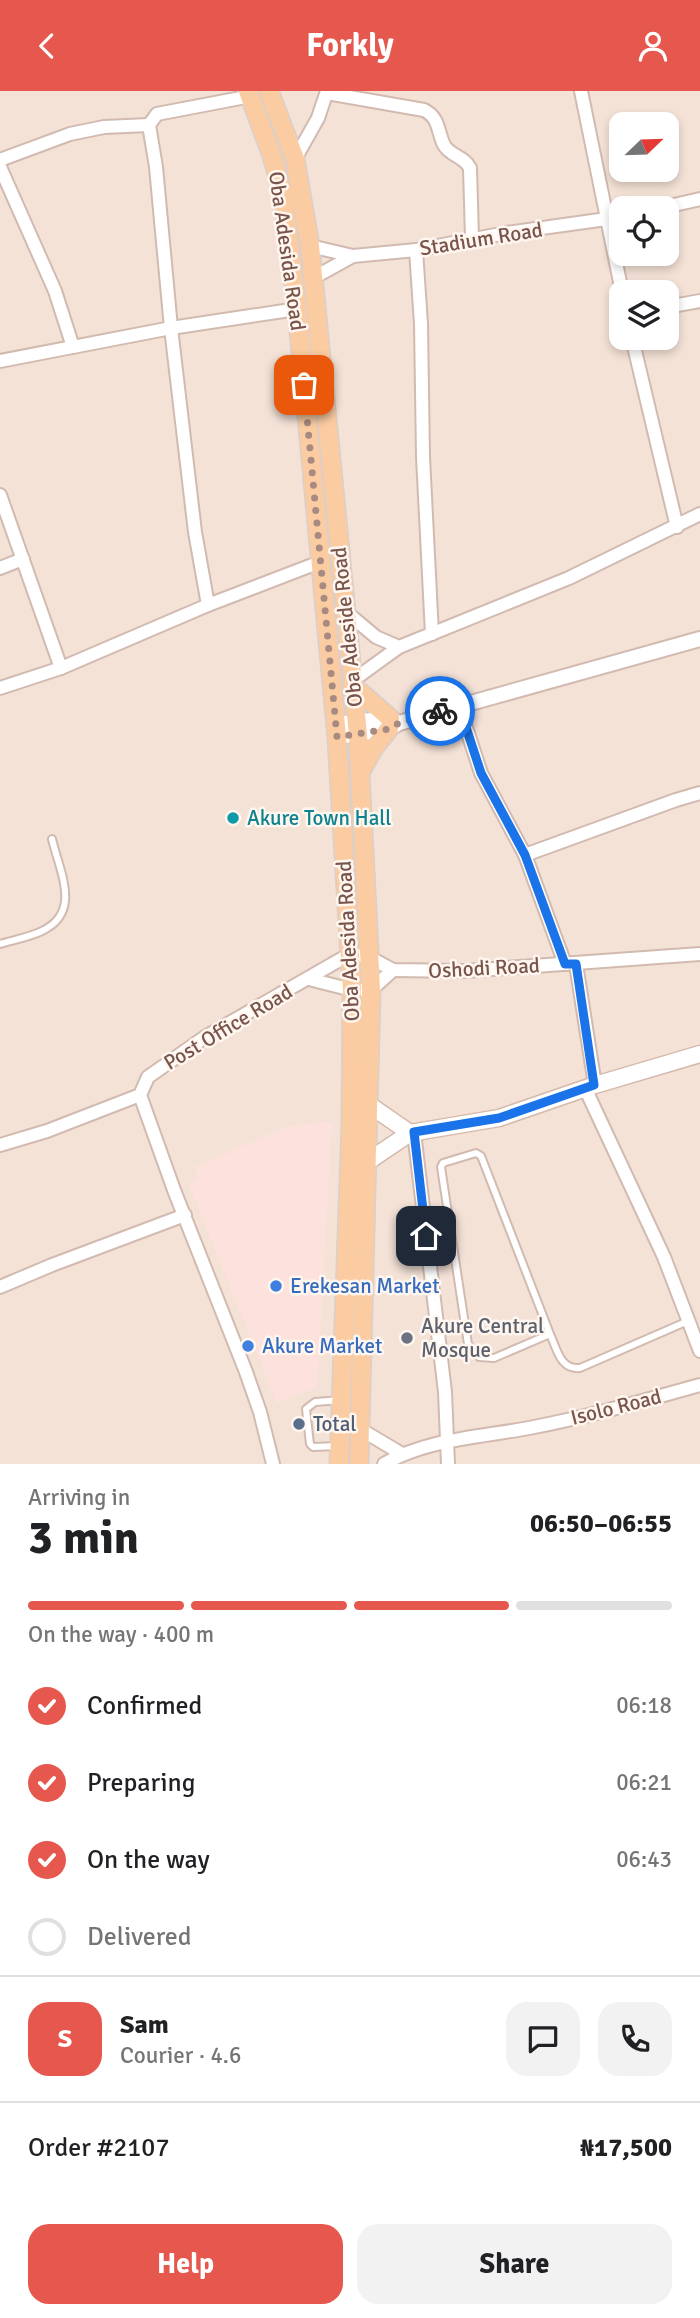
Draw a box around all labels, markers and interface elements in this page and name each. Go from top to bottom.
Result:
text: Forkly [306,26,394,65]
icon: back [28,27,66,65]
icon: person [634,27,672,65]
north arrow [609,112,679,182]
map controls [609,112,679,350]
street label: Oba Adesida Road [263,170,311,332]
button: locate [609,196,679,266]
street label: Stadium Road [418,216,544,262]
button: layers [609,280,679,350]
pin [274,355,334,415]
icon: bag [285,366,323,404]
street label: Oba Adeside Road [326,546,368,708]
courier [405,676,475,746]
icon: bike [421,692,459,730]
place label: Akure Town Hall [247,805,391,831]
marker: Akure Town Hall [225,810,241,826]
street label: Oba Adesida Road [331,860,365,1022]
street label: Oshodi Road [428,952,540,984]
street label: Post Office Road [159,978,297,1076]
pin [396,1206,456,1266]
icon: home [407,1217,445,1255]
place label: Erekesan Market [290,1273,440,1299]
marker: Erekesan Market [268,1278,284,1294]
place label: Akure Central Mosque [421,1313,544,1363]
marker: Akure Central Mosque [399,1330,415,1346]
place label: Akure Market [262,1333,382,1359]
marker: Akure Market [240,1338,256,1354]
street label: Isolo Road [568,1383,664,1431]
place label: Total [313,1411,356,1437]
marker: Total [291,1416,307,1432]
text: Arriving in [28,1483,130,1512]
text: 06:50–06:55 [530,1508,672,1540]
text: 3 min [28,1510,139,1566]
text: On the way · 400 m [28,1620,214,1649]
icon: check [28,1687,66,1725]
text: Confirmed [87,1690,202,1722]
text: 06:18 [616,1691,672,1720]
icon: check [28,1764,66,1802]
text: Preparing [87,1767,195,1799]
text: 06:21 [616,1768,672,1797]
icon: check [28,1841,66,1879]
text: On the way [87,1844,210,1876]
text: 06:43 [616,1845,672,1874]
text: Delivered [87,1921,192,1953]
button: chat [506,2002,580,2076]
button: phone [598,2002,672,2076]
text: Sam [120,2009,169,2041]
text: S [58,2023,72,2055]
text: Courier · 4.6 [120,2041,241,2070]
text: Order #2107 [28,2132,169,2164]
text: ₦17,500 [580,2132,672,2164]
button: Help [28,2224,343,2304]
button: Share [357,2224,672,2304]

